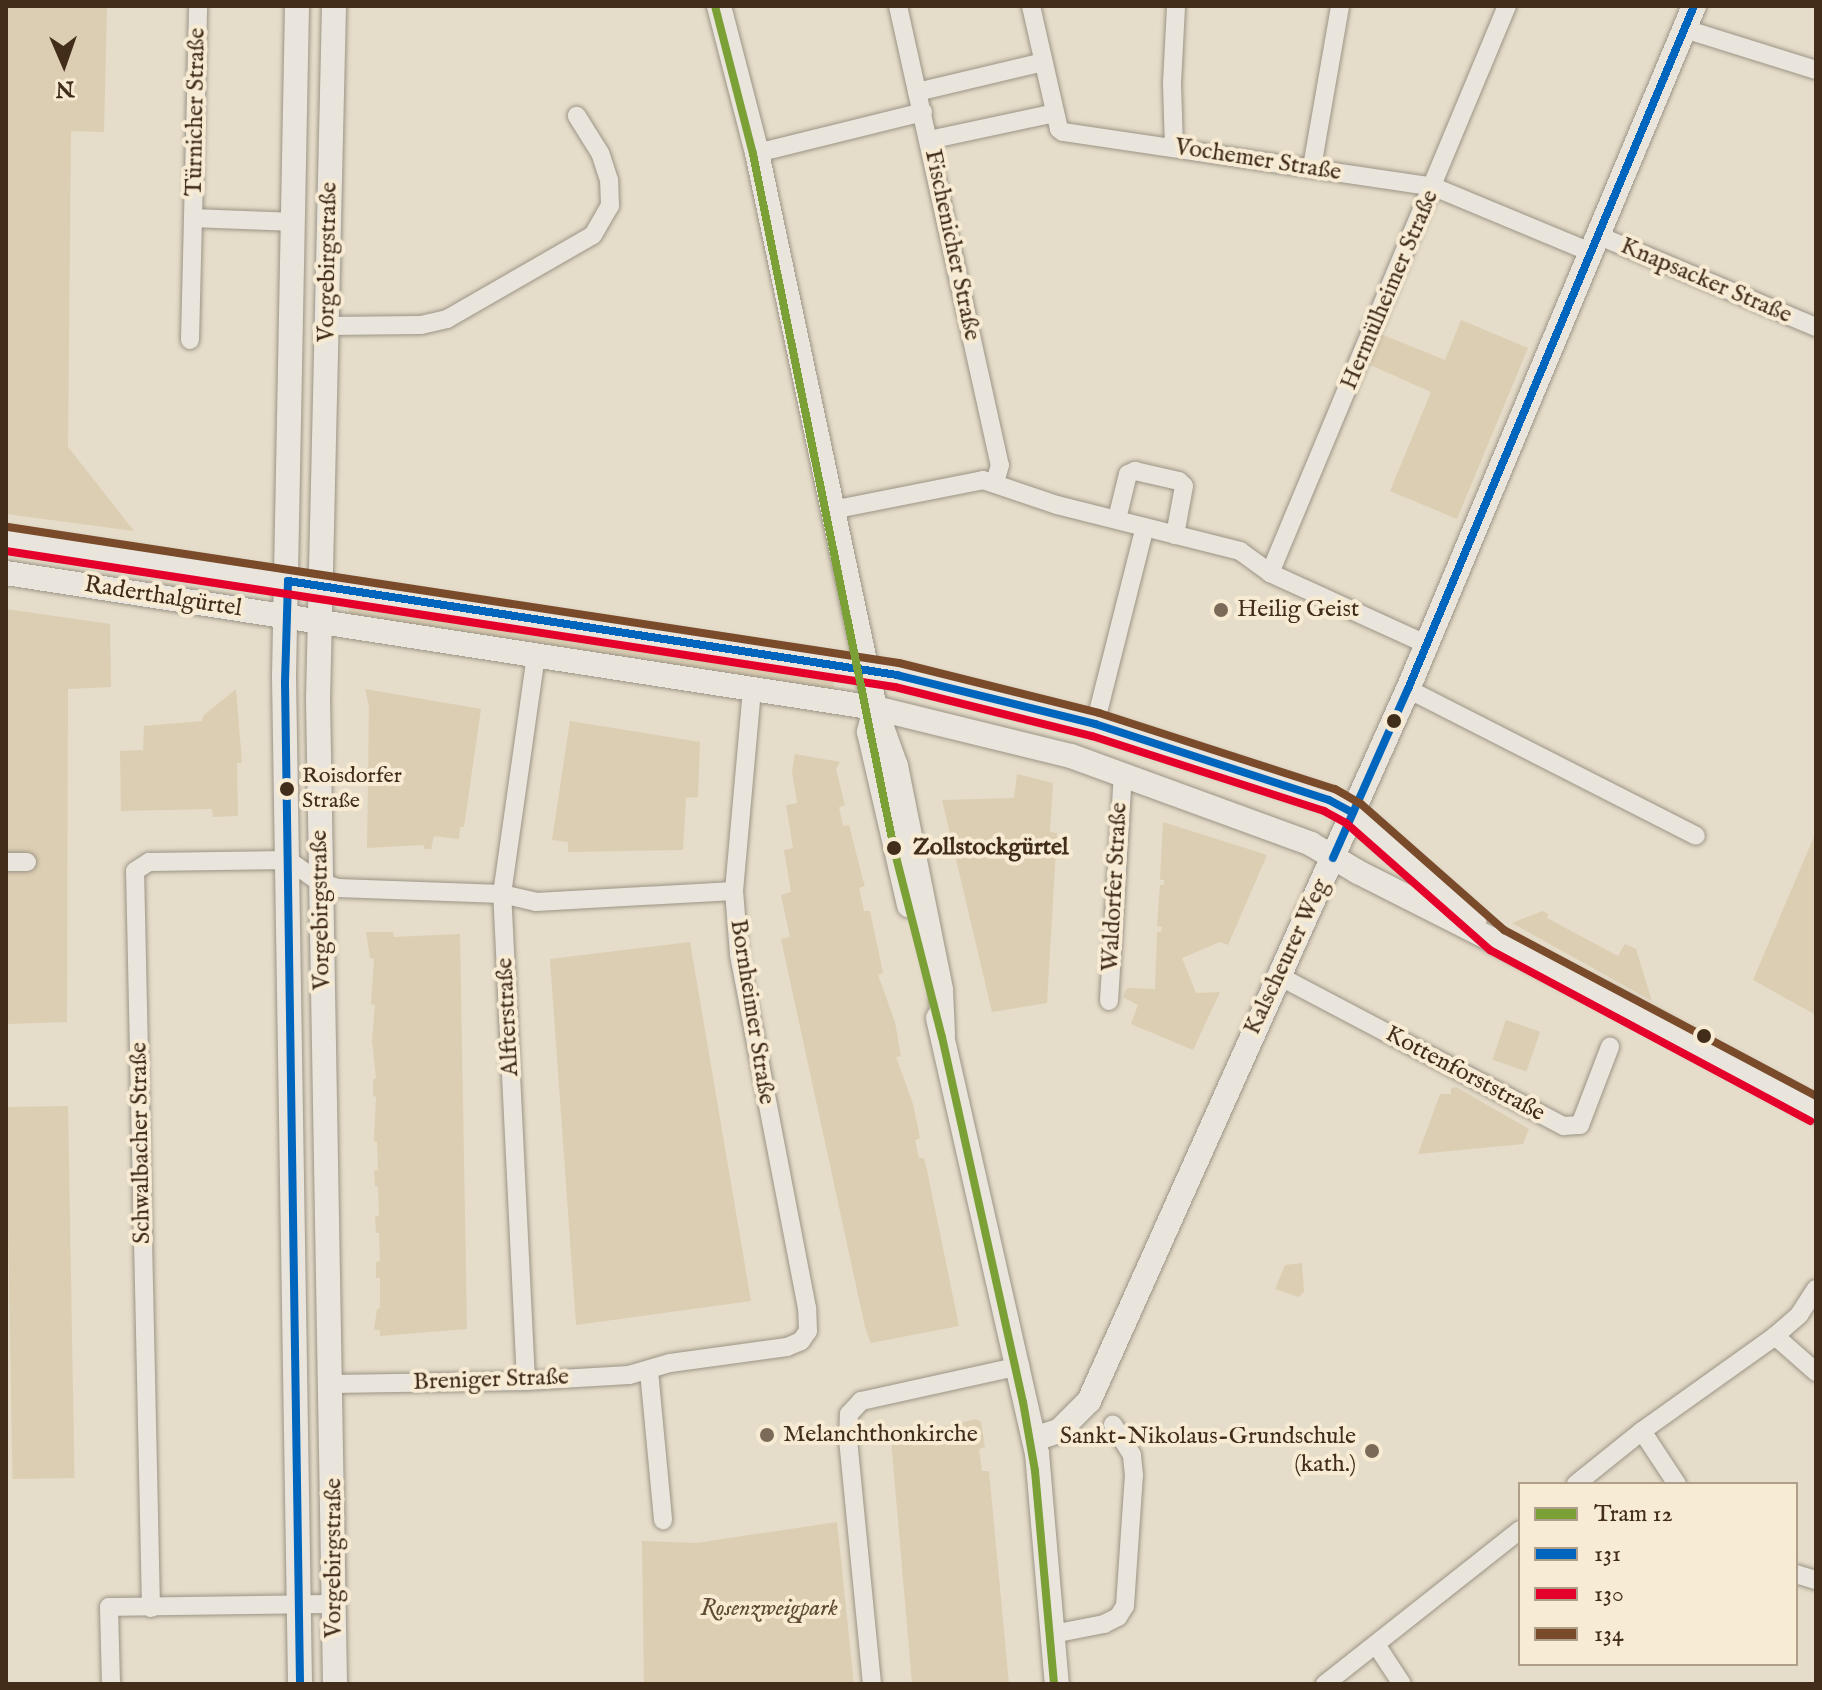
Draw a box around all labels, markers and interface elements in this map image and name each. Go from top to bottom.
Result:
north arrow [24,24,104,104]
street label: Türnicher Straße [180,28,212,196]
text: N [55,74,75,102]
street label: Vochemer Straße [1173,133,1343,187]
street label: Fischenicher Straße [918,147,986,343]
street label: Vorgebirgstraße [312,182,344,342]
street label: Hermülheimer Straße [1335,186,1445,394]
street label: Knapsacker Straße [1616,232,1796,330]
street label: Raderthalgürtel [82,570,244,624]
place label: Heilig Geist [1237,596,1359,624]
marker: Heilig Geist [1212,601,1230,619]
unlabelled marker [1386,713,1402,729]
place label: Roisdorfer Straße [302,763,402,814]
marker: Roisdorfer Straße [279,781,295,797]
street label: Waldorfer Straße [1096,802,1134,972]
street label: Vorgebirgstraße [305,830,337,990]
place label: Zollstockgürtel [913,834,1069,862]
marker: Zollstockgürtel [882,836,906,860]
street label: Kalscheurer Weg [1238,874,1336,1040]
street label: Bornheimer Straße [723,917,781,1107]
street label: Alfterstraße [491,957,525,1077]
street label: Kottenforststraße [1380,1020,1550,1128]
unlabelled marker [1696,1028,1712,1044]
street label: Schwalbacher Straße [125,1042,157,1244]
street label: Breniger Straße [412,1363,570,1397]
place label: Melanchthonkirche [783,1421,978,1449]
place label: Sankt-Nikolaus-Grundschule (kath.) [1060,1423,1356,1479]
marker: Melanchthonkirche [758,1426,776,1444]
marker: Sankt-Nikolaus-Grundschule (kath.) [1363,1442,1381,1460]
street label: Vorgebirgstraße [320,1478,348,1638]
legend [1518,1482,1798,1666]
text: Tram 12 [1594,1499,1673,1530]
text: 131 [1594,1539,1621,1570]
text: 130 [1594,1579,1624,1610]
park label: Rosenzweigpark [700,1595,838,1623]
text: 134 [1594,1619,1624,1650]

